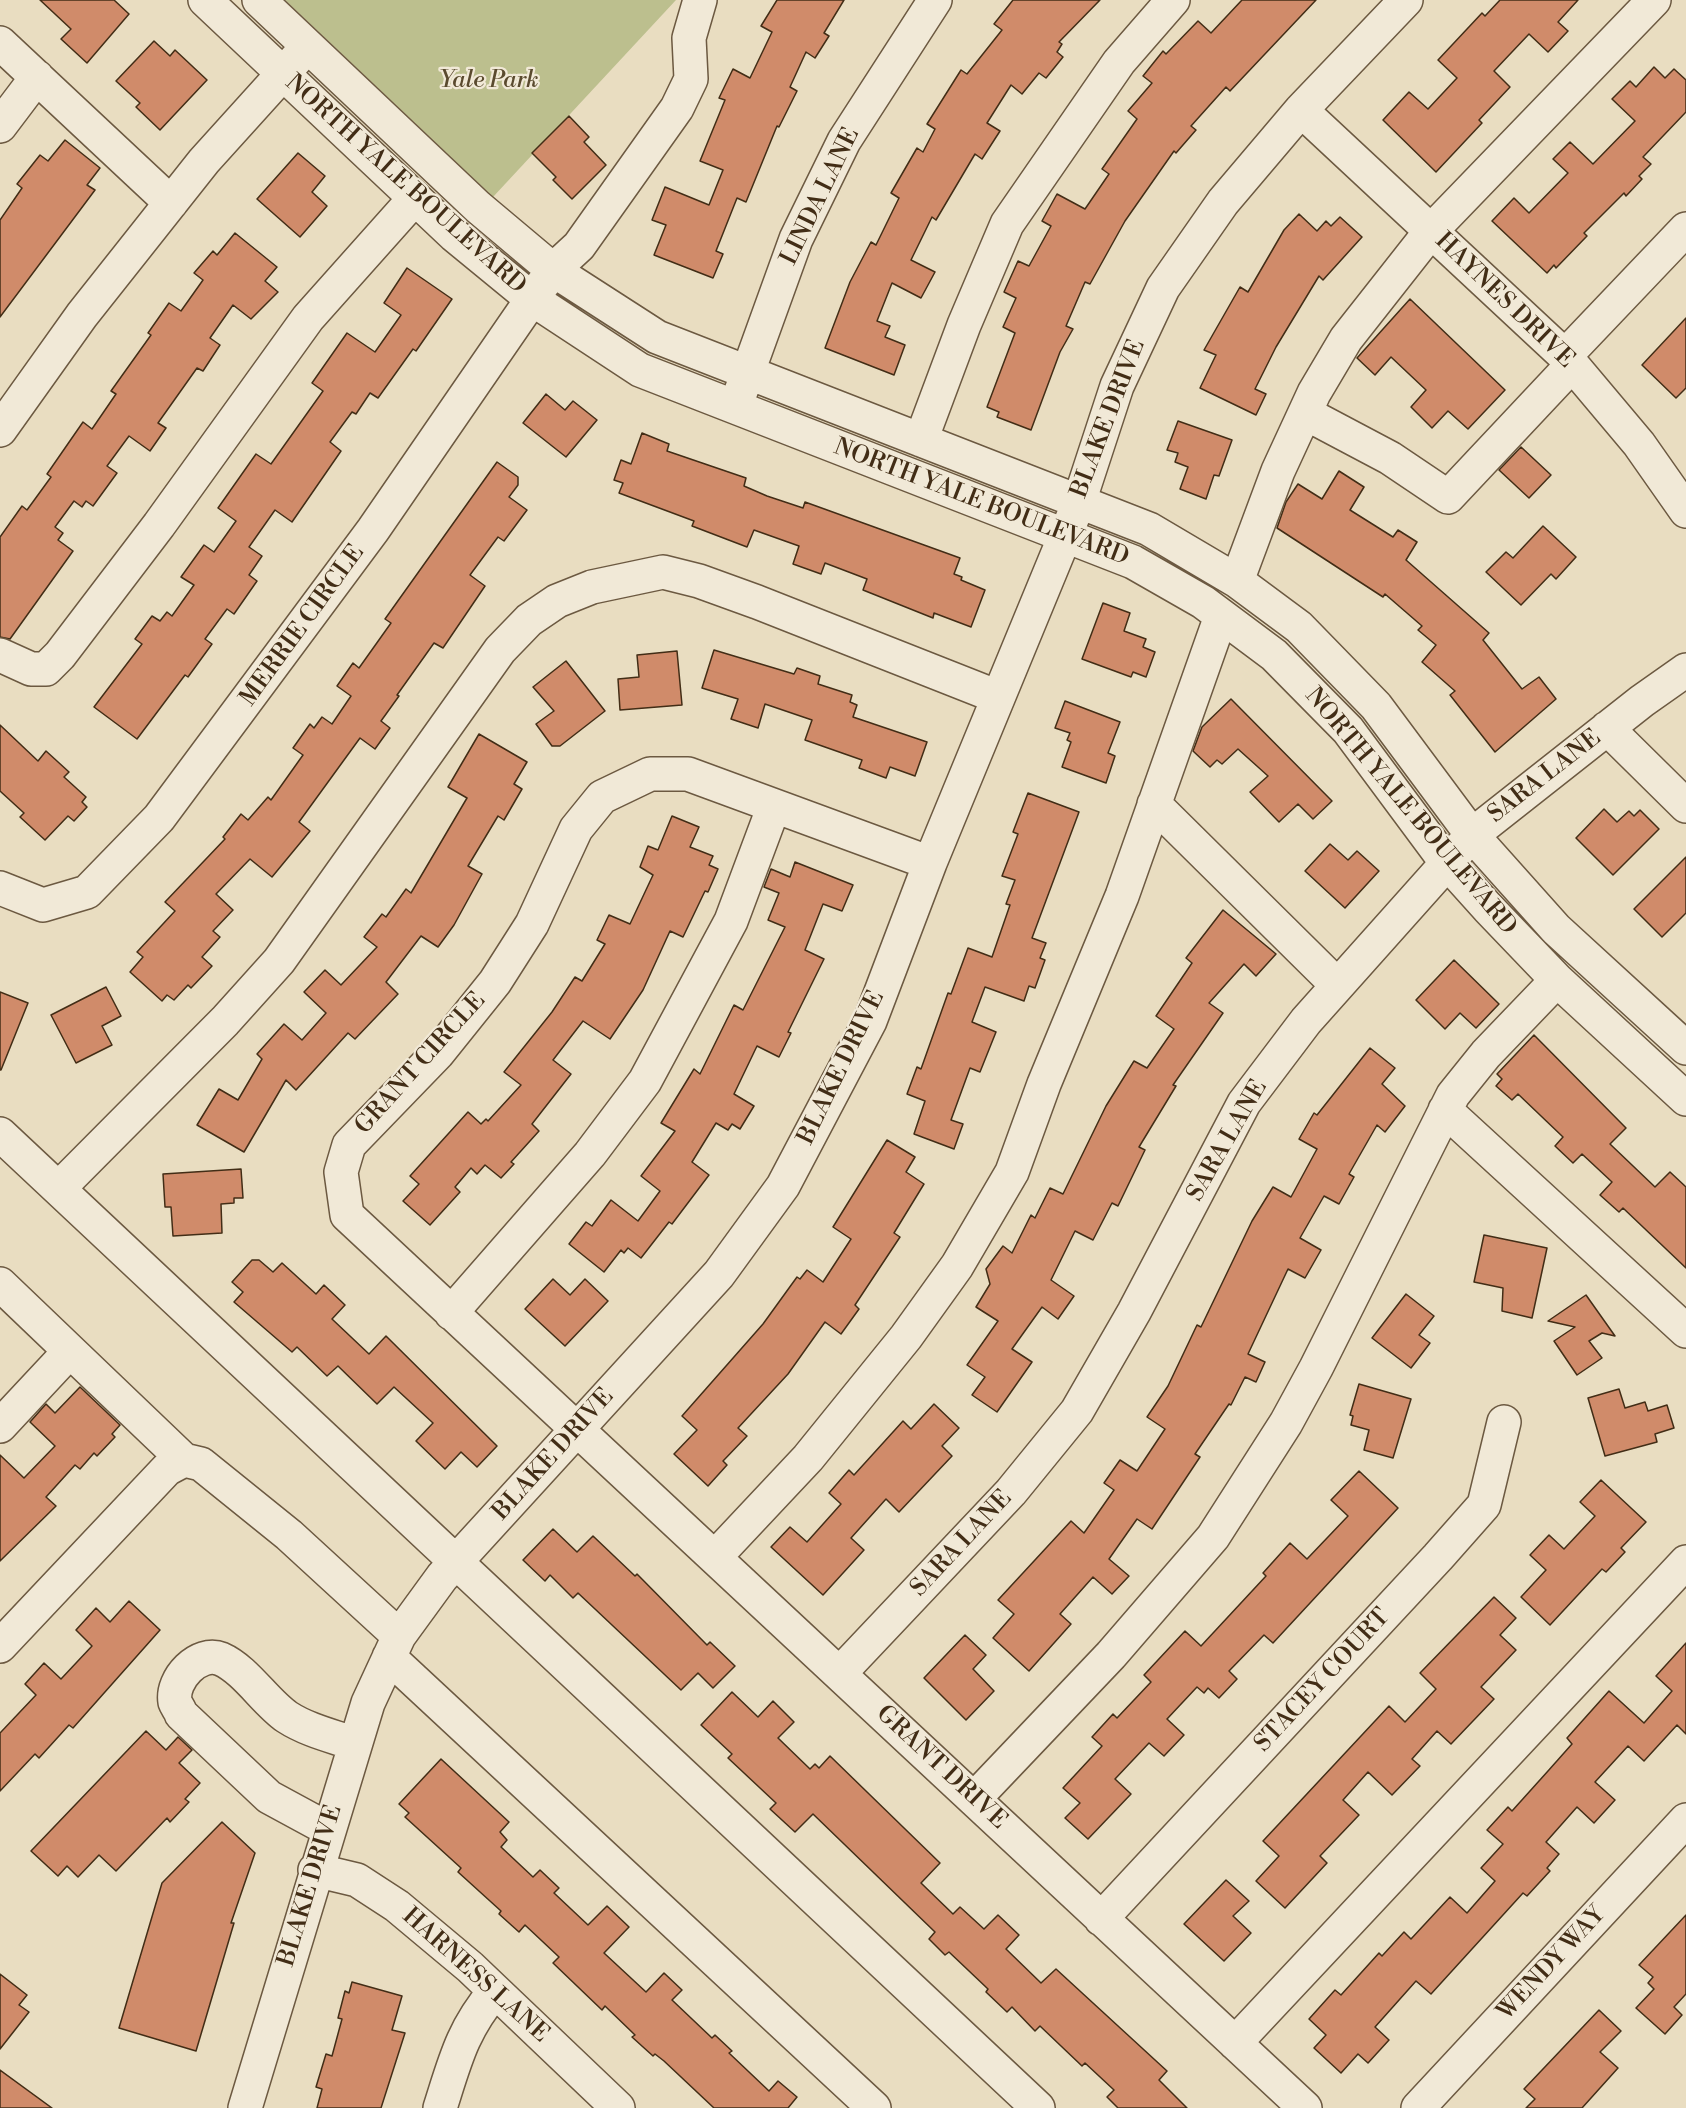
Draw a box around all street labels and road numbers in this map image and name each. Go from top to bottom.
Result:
street label: NORTH YALE BOULEVARD [279,69,531,301]
street label: LINDA LANE [775,124,867,270]
street label: HAYNES DRIVE [1428,227,1580,375]
street label: BLAKE DRIVE [1066,336,1152,502]
street label: NORTH YALE BOULEVARD [829,433,1133,573]
street label: MERRIE CIRCLE [235,540,371,712]
street label: NORTH YALE BOULEVARD [1298,683,1522,941]
street label: SARA LANE [1483,724,1607,830]
street label: GRANT CIRCLE [350,987,492,1141]
street label: BLAKE DRIVE [792,987,892,1149]
street label: SARA LANE [1182,1075,1274,1207]
street label: BLAKE DRIVE [487,1383,621,1527]
street label: SARA LANE [905,1485,1019,1603]
street label: STACEY COURT [1249,1603,1397,1759]
street label: GRANT DRIVE [870,1700,1012,1836]
street label: BLAKE DRIVE [273,1802,349,1970]
street label: WENDY WAY [1492,1901,1612,2027]
street label: HARNESS LANE [396,1903,554,2049]

